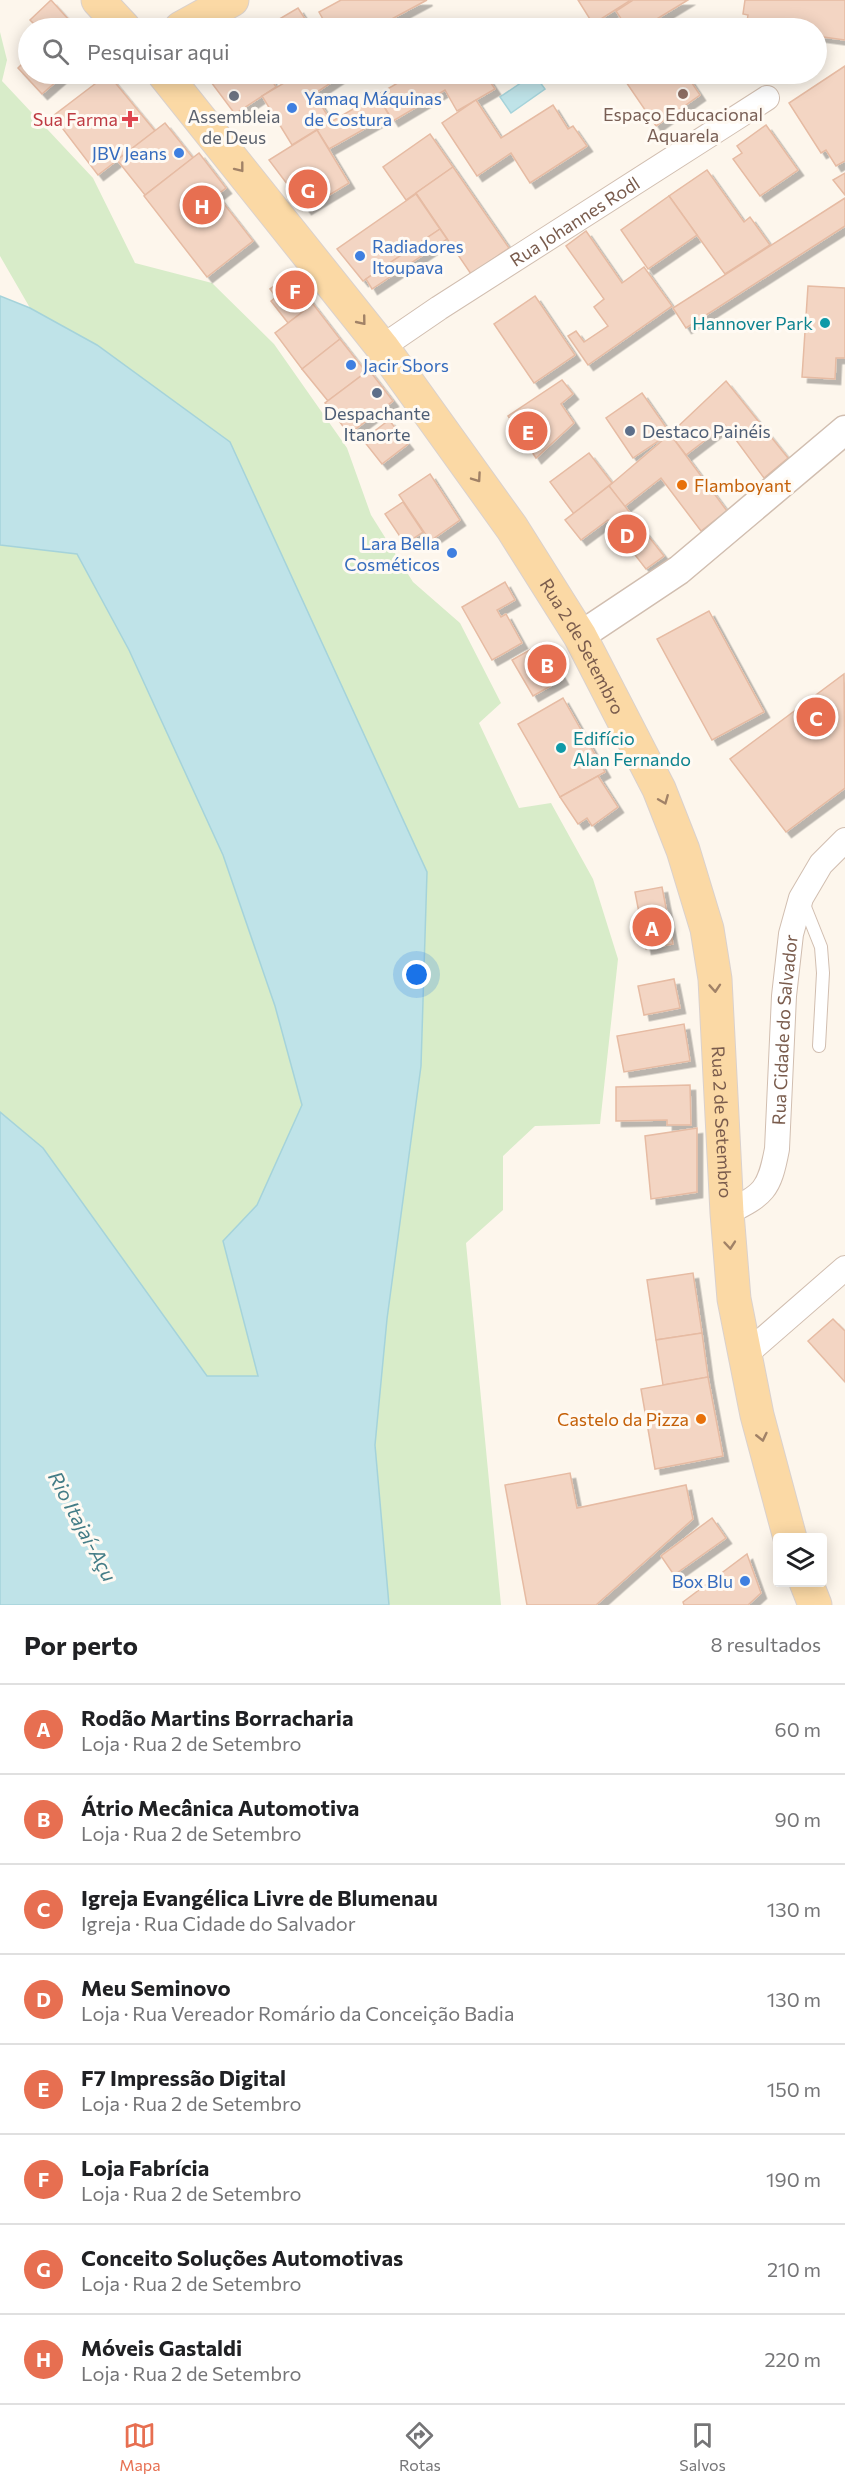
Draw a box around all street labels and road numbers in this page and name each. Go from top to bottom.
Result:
street label: Rua Johannes Rodl [506,172,644,271]
street label: Rua 2 de Setembro [536,574,629,718]
street label: Rua Cidade do Salvador [767,933,802,1126]
street label: Rua 2 de Setembro [707,1045,737,1199]

